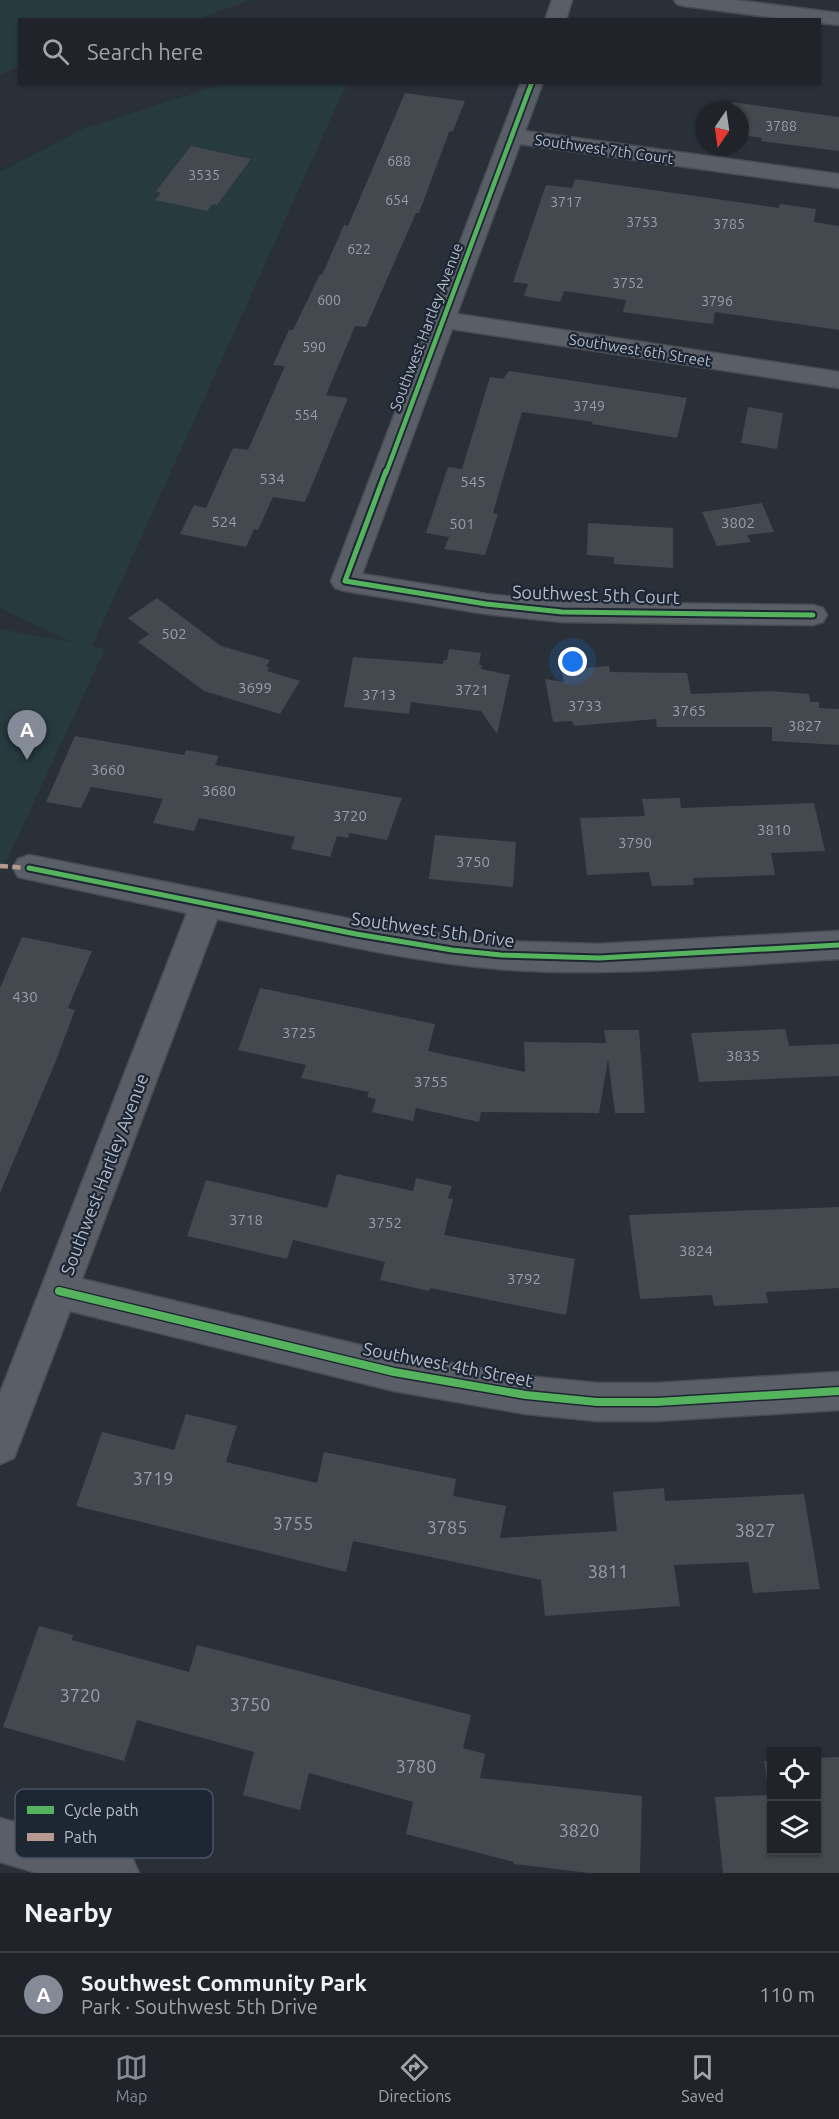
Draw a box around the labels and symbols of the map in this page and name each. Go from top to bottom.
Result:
north arrow [695,102,749,156]
house number: 3788 [765,118,797,134]
street label: Southwest 7th Court [534,131,675,167]
house number: 688 [387,153,411,169]
house number: 3535 [188,167,220,183]
house number: 654 [385,192,409,208]
house number: 3717 [550,194,582,210]
house number: 3753 [626,214,658,230]
house number: 3785 [713,216,745,232]
house number: 622 [347,241,371,257]
street label: Southwest Hartley Avenue [386,241,466,413]
house number: 3752 [612,275,644,291]
house number: 600 [317,292,341,308]
house number: 3796 [701,293,733,309]
street label: Southwest 6th Street [568,330,712,370]
house number: 590 [302,339,326,355]
house number: 3749 [573,398,605,414]
house number: 554 [294,407,318,423]
house number: 534 [259,470,285,487]
house number: 545 [460,473,486,490]
house number: 524 [211,513,237,530]
house number: 3802 [721,514,755,531]
house number: 501 [449,515,475,532]
street label: Southwest 5th Court [512,581,680,607]
house number: 502 [161,625,187,642]
your location [558,647,587,676]
house number: 3699 [238,679,272,696]
house number: 3721 [455,681,489,698]
house number: 3713 [362,686,396,703]
house number: 3733 [568,697,602,714]
house number: 3765 [672,702,706,719]
pin: A [8,710,46,760]
house number: 3827 [788,717,822,734]
house number: 3660 [91,761,125,778]
house number: 3680 [202,782,236,799]
house number: 3720 [333,807,367,824]
house number: 3810 [757,821,791,838]
house number: 3790 [618,834,652,851]
house number: 3750 [456,853,490,870]
street label: Southwest 5th Drive [350,908,516,950]
house number: 430 [12,988,38,1005]
house number: 3725 [282,1024,316,1041]
house number: 3835 [726,1047,760,1064]
street label: Southwest Hartley Avenue [56,1070,152,1278]
house number: 3755 [414,1073,448,1090]
house number: 3718 [229,1211,263,1228]
house number: 3752 [368,1214,402,1231]
house number: 3824 [679,1242,713,1259]
house number: 3792 [507,1270,541,1287]
street label: Southwest 4th Street [361,1338,535,1390]
house number: 3719 [133,1468,173,1488]
house number: 3755 [273,1513,313,1533]
house number: 3785 [427,1517,467,1537]
house number: 3827 [735,1520,775,1540]
house number: 3811 [588,1561,628,1581]
house number: 3720 [60,1685,100,1705]
house number: 3750 [230,1694,270,1714]
house number: 3780 [396,1756,436,1776]
legend [15,1789,213,1858]
text: Cycle path [64,1801,139,1819]
house number: 3820 [559,1820,599,1840]
text: Path [64,1828,97,1846]

